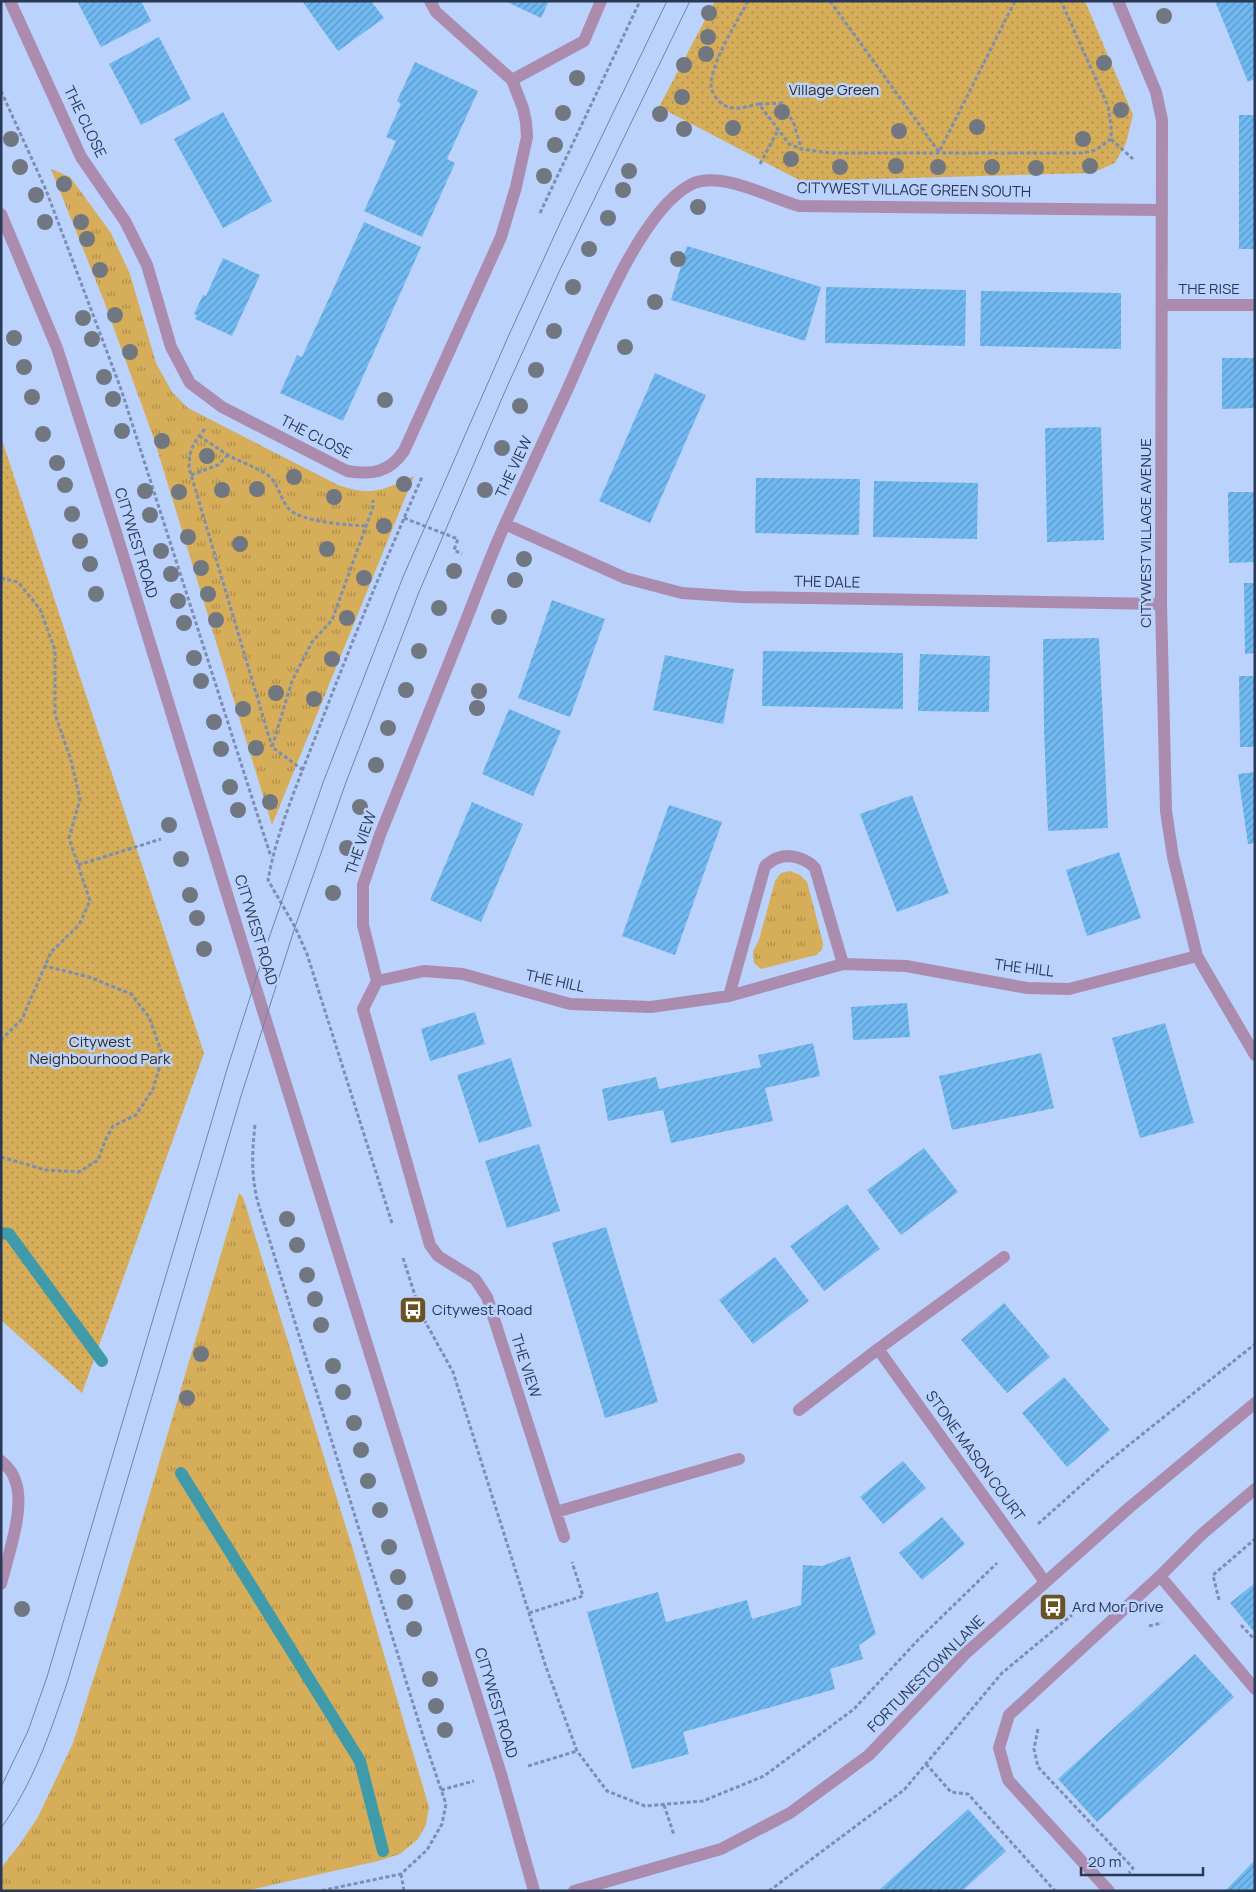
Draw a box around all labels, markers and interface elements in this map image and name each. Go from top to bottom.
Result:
park label: Village Green [789,79,879,100]
street label: THE CLOSE [59,82,112,161]
street label: CITYWEST VILLAGE GREEN SOUTH [797,177,1031,202]
street label: THE RISE [1178,278,1240,299]
street label: THE CLOSE [277,410,356,464]
street label: THE VIEW [490,432,537,501]
street label: CITYWEST VILLAGE AVENUE [1135,438,1156,628]
street label: CITYWEST ROAD [110,485,163,601]
street label: THE DALE [794,570,860,593]
street label: THE VIEW [340,808,381,877]
street label: CITYWEST ROAD [230,872,283,988]
street label: THE HILL [993,953,1055,982]
street label: THE HILL [524,964,587,997]
park label: Citywest Neighbourhood Park [30,1031,171,1069]
bus stop icon: Citywest Road [398,1295,428,1325]
place label: Citywest Road [432,1299,532,1320]
street label: THE VIEW [506,1331,547,1400]
street label: STONE MASON COURT [921,1386,1030,1525]
bus stop icon: Ard Mor Drive [1038,1592,1068,1622]
place label: Ard Mor Drive [1072,1596,1164,1617]
street label: FORTUNESTOWN LANE [862,1610,989,1737]
street label: CITYWEST ROAD [470,1645,523,1761]
scale bar [1081,1844,1204,1876]
text: 20 m [1088,1851,1121,1872]

